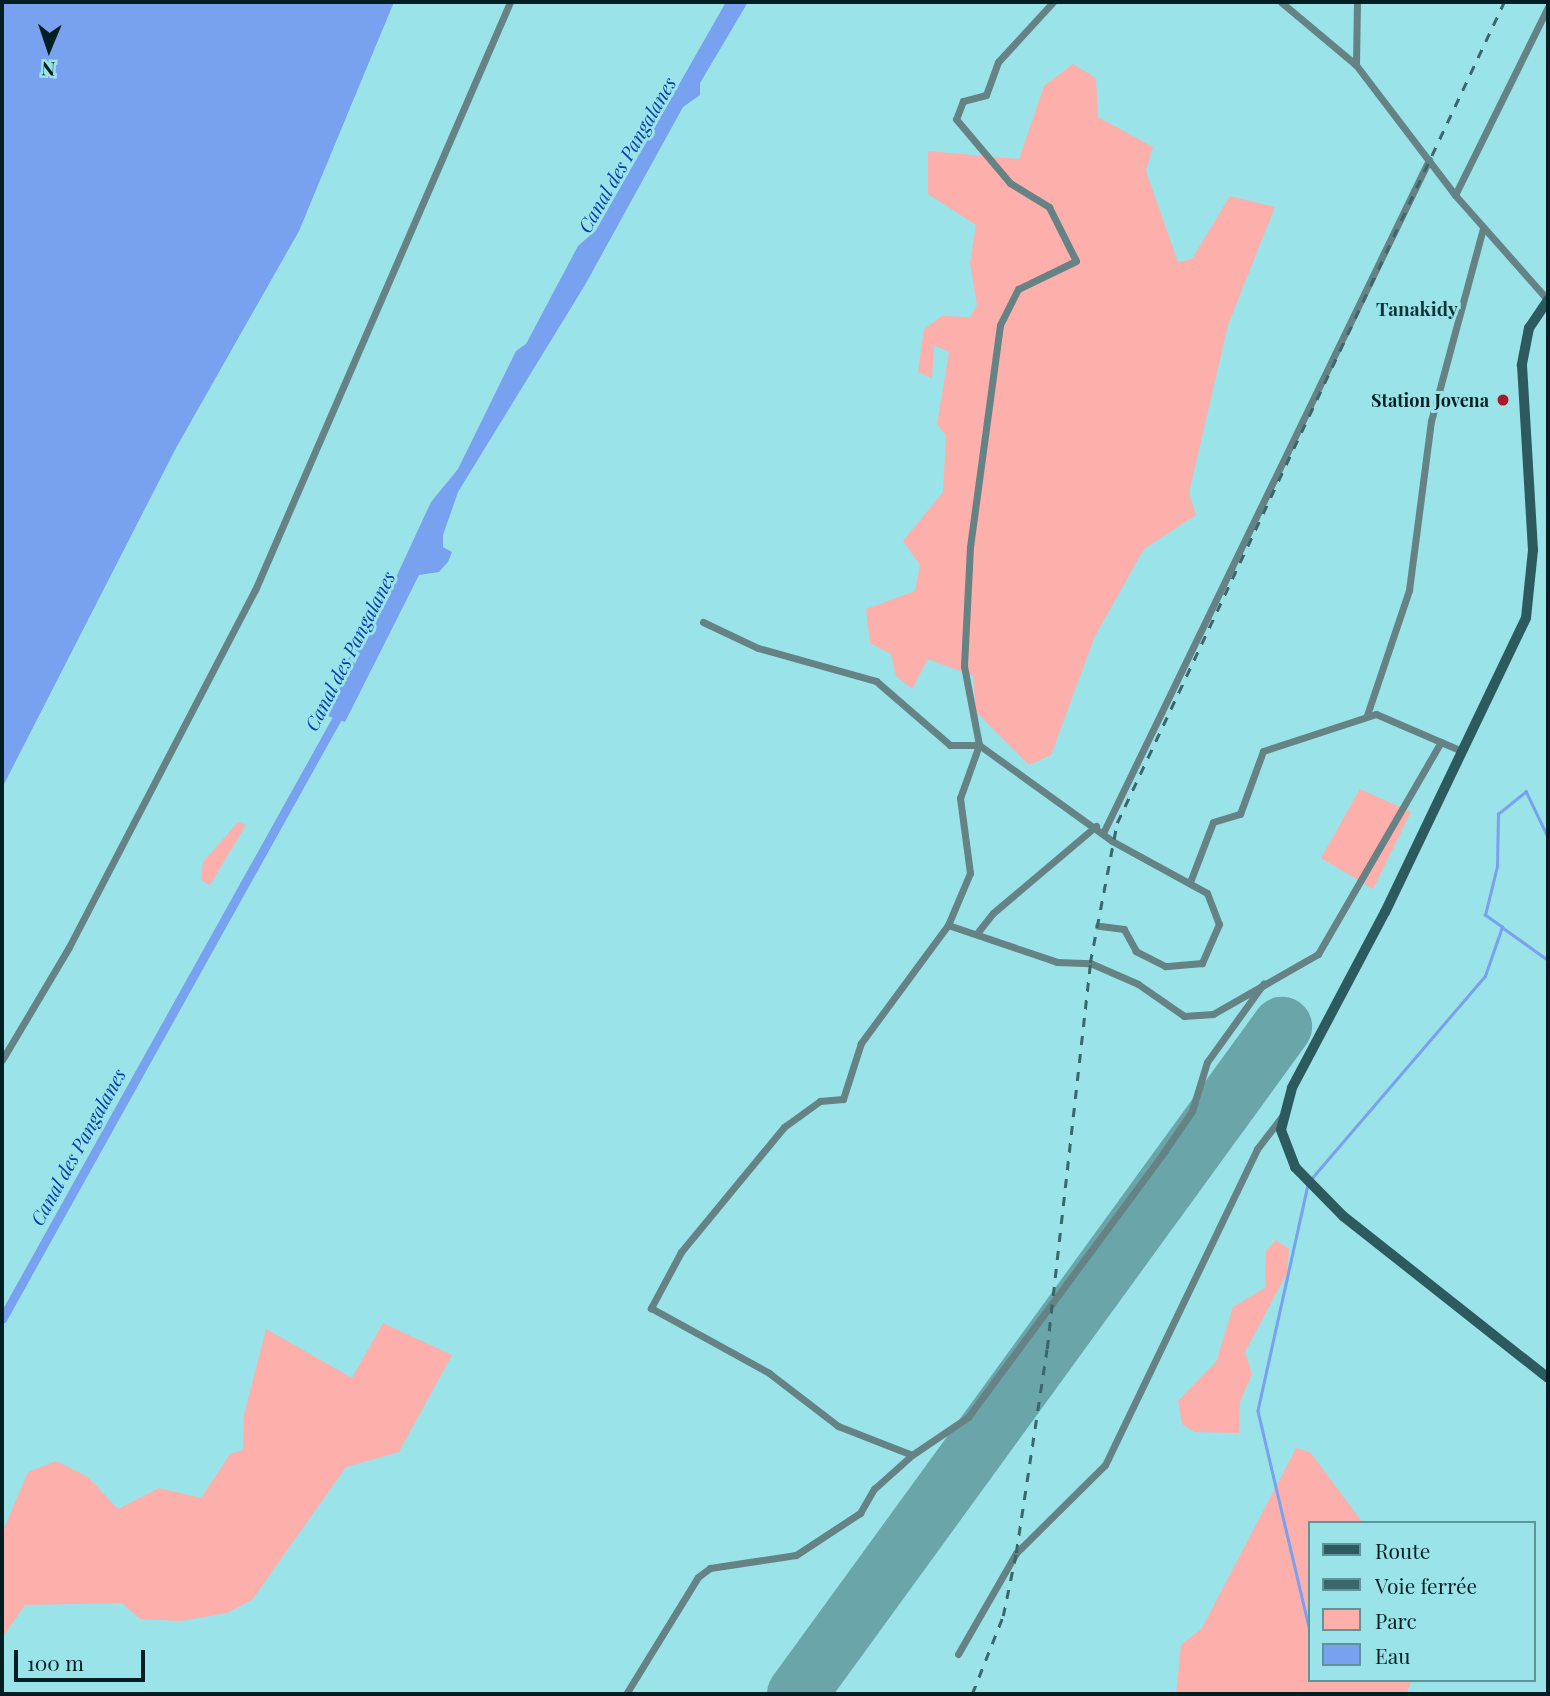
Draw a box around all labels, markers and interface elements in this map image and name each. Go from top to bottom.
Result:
north arrow [14,14,84,84]
text: N [41,57,56,83]
water label: Canal des Pangalanes [573,73,681,237]
district label: Tanakidy [1376,298,1458,320]
place label: Station Jovena [1371,389,1489,411]
marker: Station Jovena [1495,392,1511,408]
water label: Canal des Pangalanes [300,567,400,735]
water label: Canal des Pangalanes [25,1064,131,1230]
legend [1308,1521,1536,1682]
text: Route [1375,1536,1430,1564]
text: Voie ferrée [1375,1571,1477,1599]
text: Parc [1375,1606,1417,1634]
scale bar [18,1636,149,1680]
text: Eau [1375,1641,1410,1669]
text: 100 m [27,1648,84,1676]

